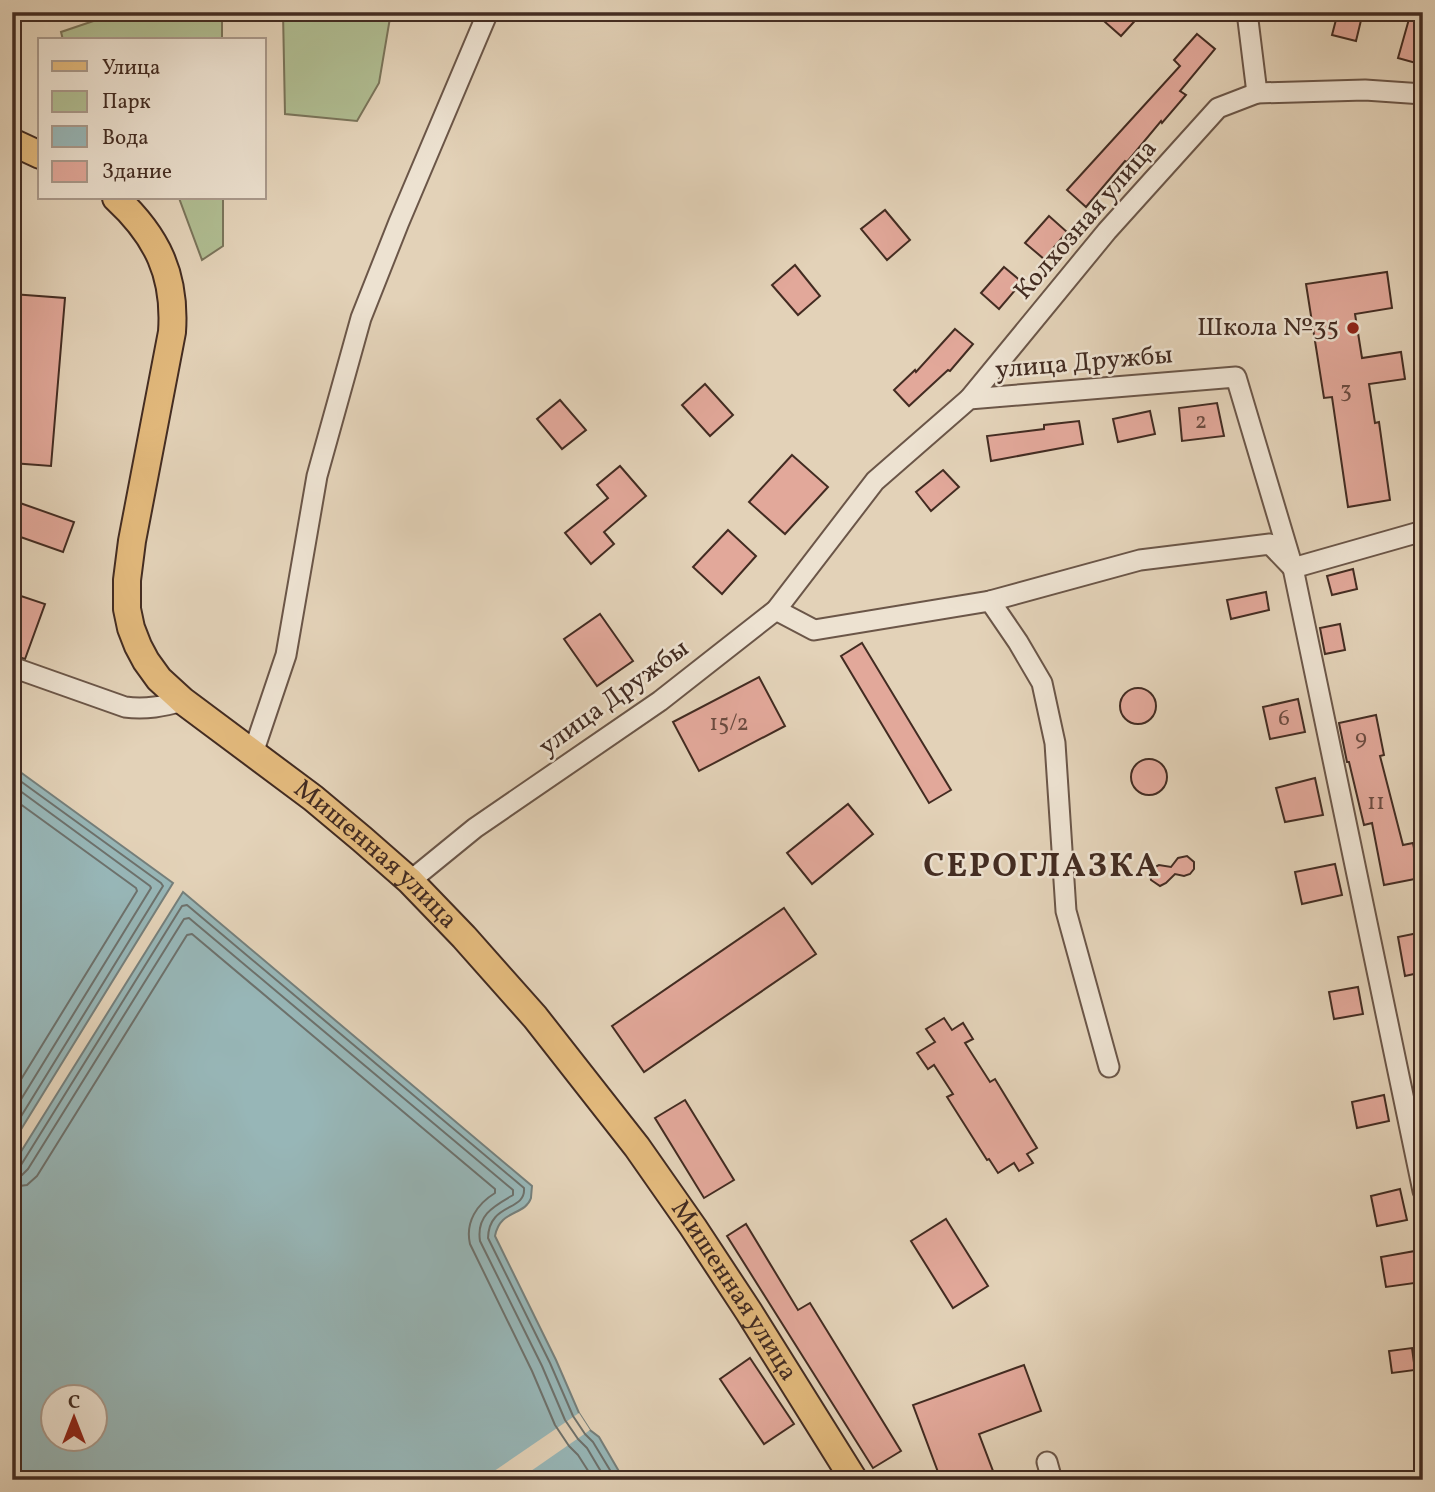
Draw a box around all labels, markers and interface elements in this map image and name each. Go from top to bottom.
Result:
legend [38,38,266,200]
text: Улица [102,54,160,83]
text: Парк [102,88,151,117]
text: Вода [102,124,149,153]
street label: Колхозная улица [1006,132,1166,308]
text: Здание [102,158,172,187]
place label: Школа №35 [1197,310,1339,346]
marker: Школа №35 [1345,320,1361,336]
street label: улица Дружбы [994,337,1174,389]
house number: 3 [1340,375,1352,407]
house number: 2 [1195,406,1207,438]
street label: улица Дружбы [531,631,697,765]
house number: 6 [1278,703,1290,735]
house number: 15/2 [709,708,749,740]
house number: 9 [1355,723,1367,755]
street label: Мишенная улица [286,771,465,937]
house number: 11 [1367,787,1385,819]
district label: СЕРОГЛАЗКА [923,845,1161,891]
street label: Мишенная улица [662,1193,806,1388]
north arrow [38,1384,108,1454]
text: С [68,1390,80,1416]

